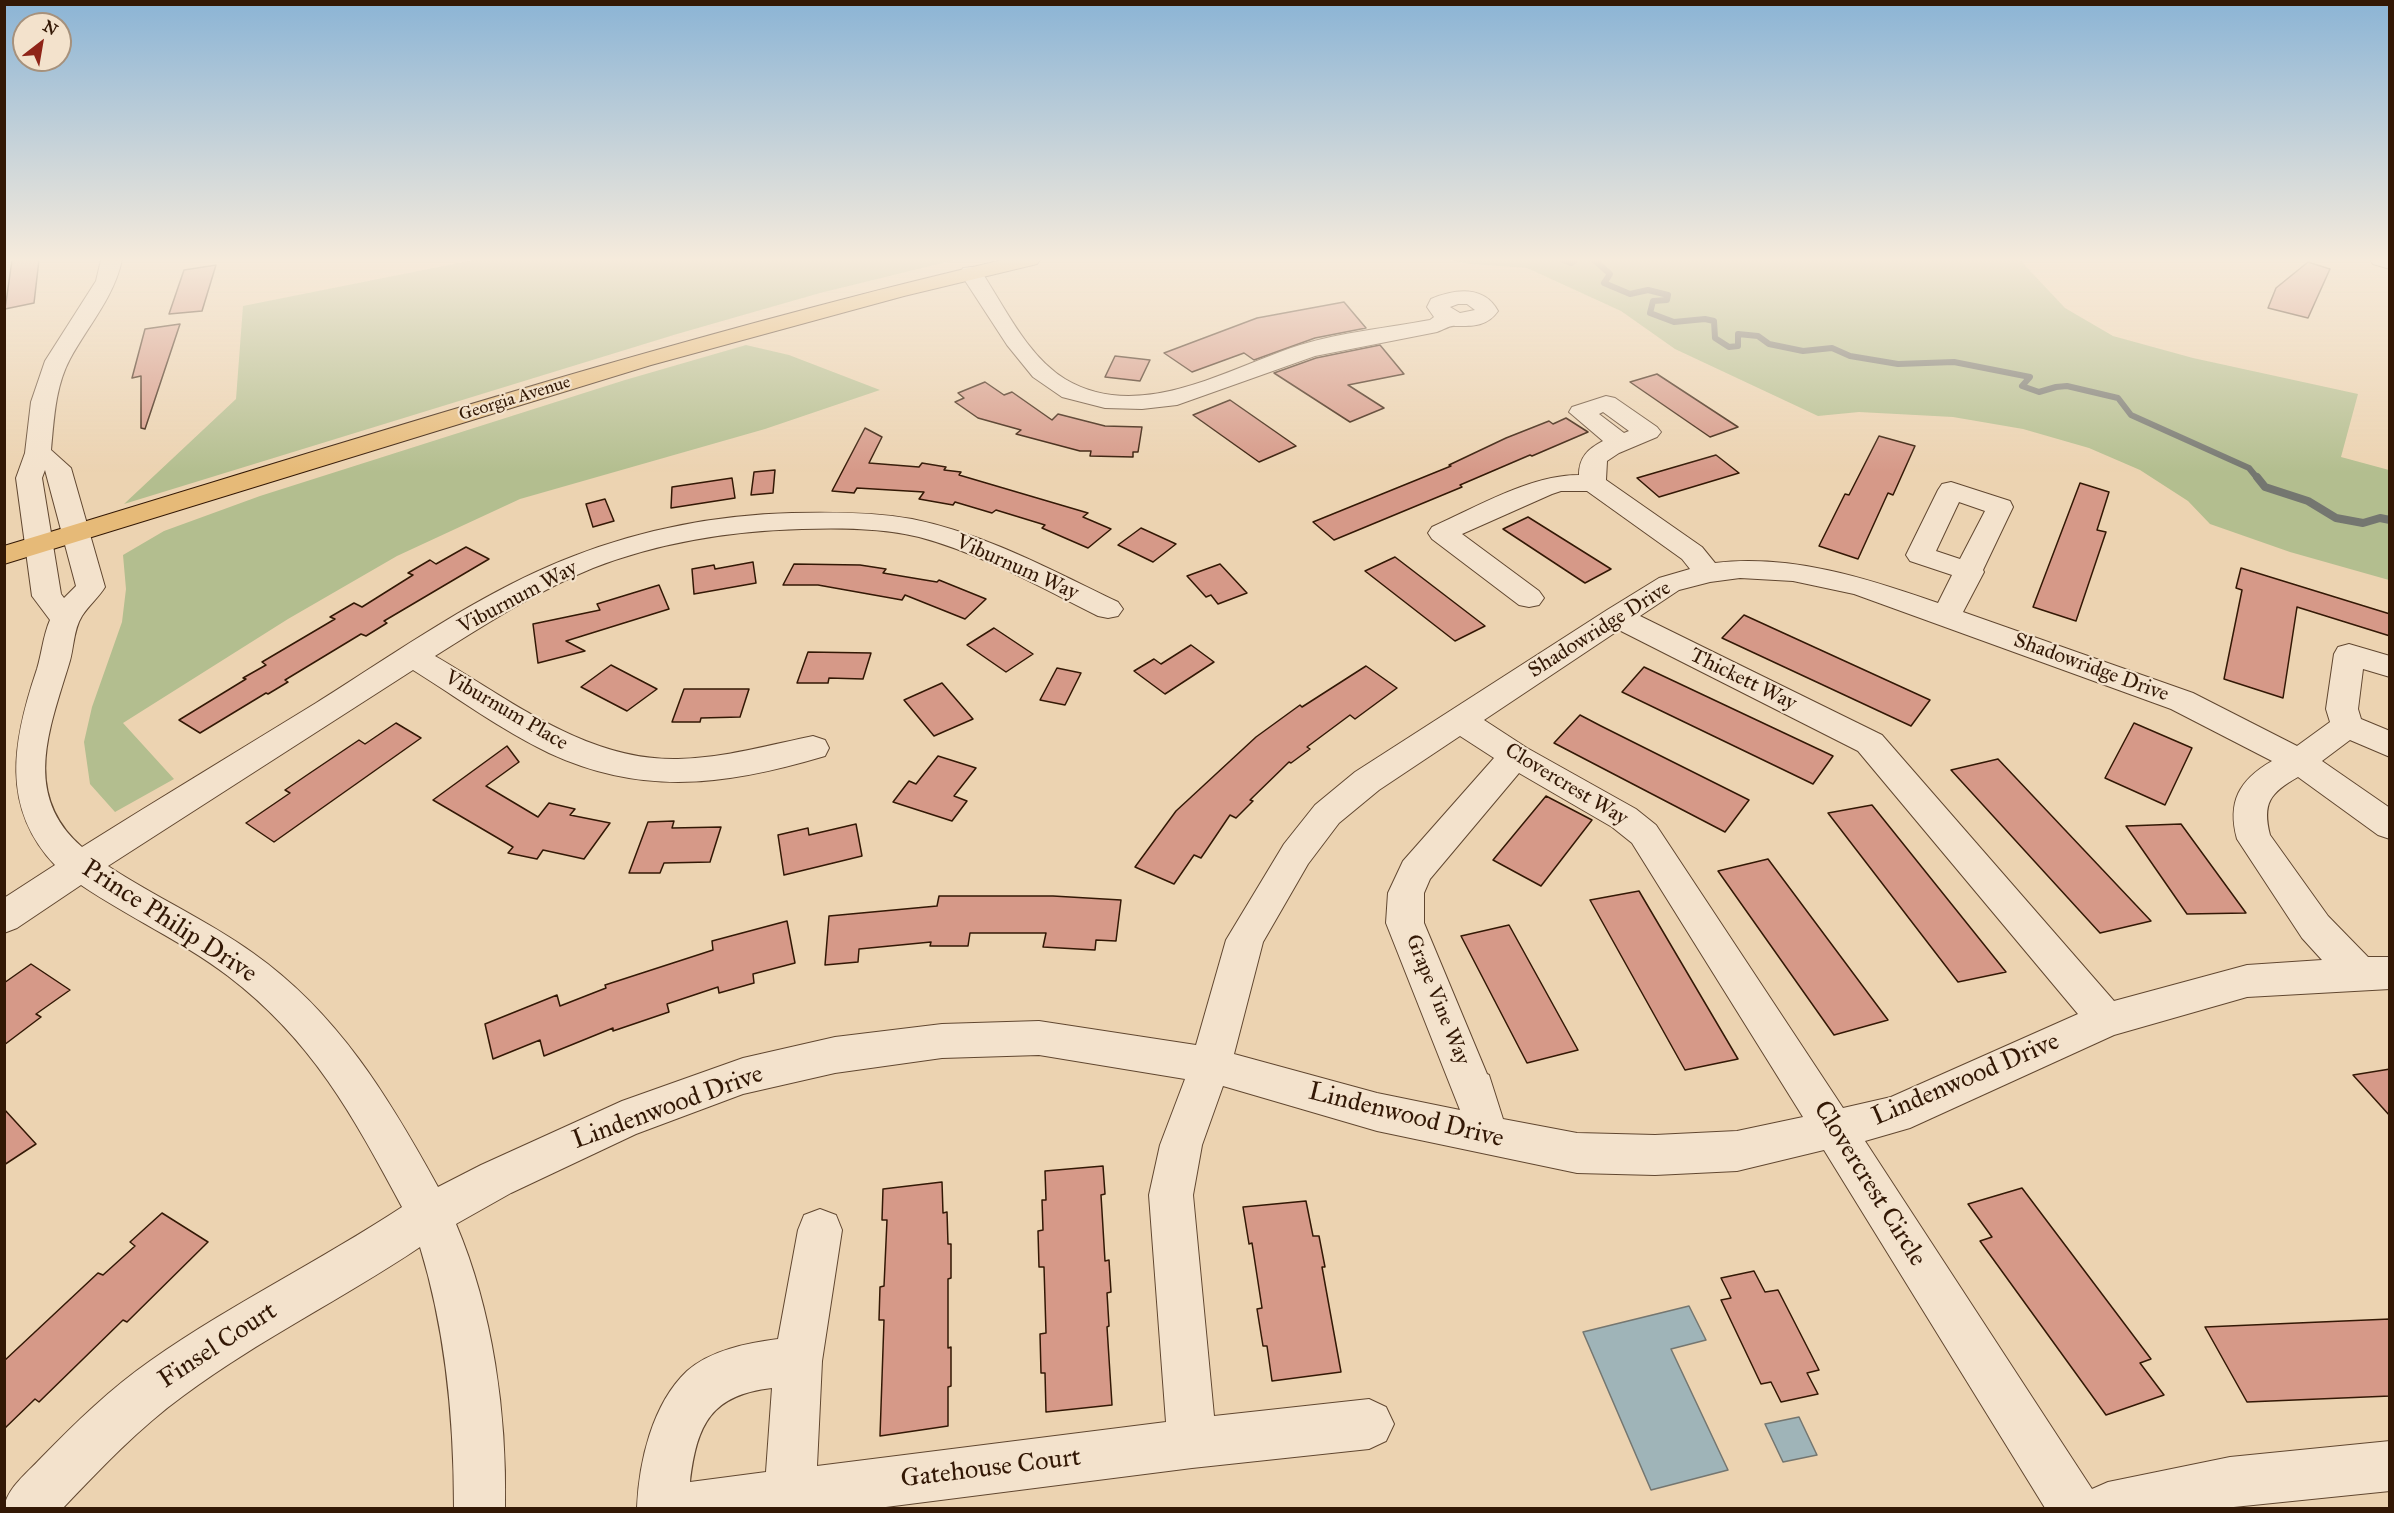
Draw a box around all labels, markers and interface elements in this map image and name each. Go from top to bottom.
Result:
north arrow [12,12,72,72]
text: N [40,16,61,39]
street label: Georgia Avenue [457,372,573,426]
street label: Viburnum Way [952,530,1082,606]
street label: Viburnum Way [454,556,582,640]
street label: Shadowridge Drive [1524,576,1676,684]
street label: Shadowridge Drive [2010,628,2172,708]
street label: Thickett Way [1685,643,1801,717]
street label: Viburnum Place [440,666,572,756]
street label: Clovercrest Way [1500,738,1632,832]
street label: Prince Philip Drive [76,854,262,990]
street label: Grape Vine Way [1399,931,1475,1069]
street label: Lindenwood Drive [1868,1027,2064,1133]
street label: Lindenwood Drive [569,1059,767,1157]
street label: Lindenwood Drive [1305,1077,1507,1155]
street label: Clovercrest Circle [1806,1095,1932,1273]
street label: Finsel Court [153,1296,283,1396]
street label: Gatehouse Court [899,1442,1083,1496]

